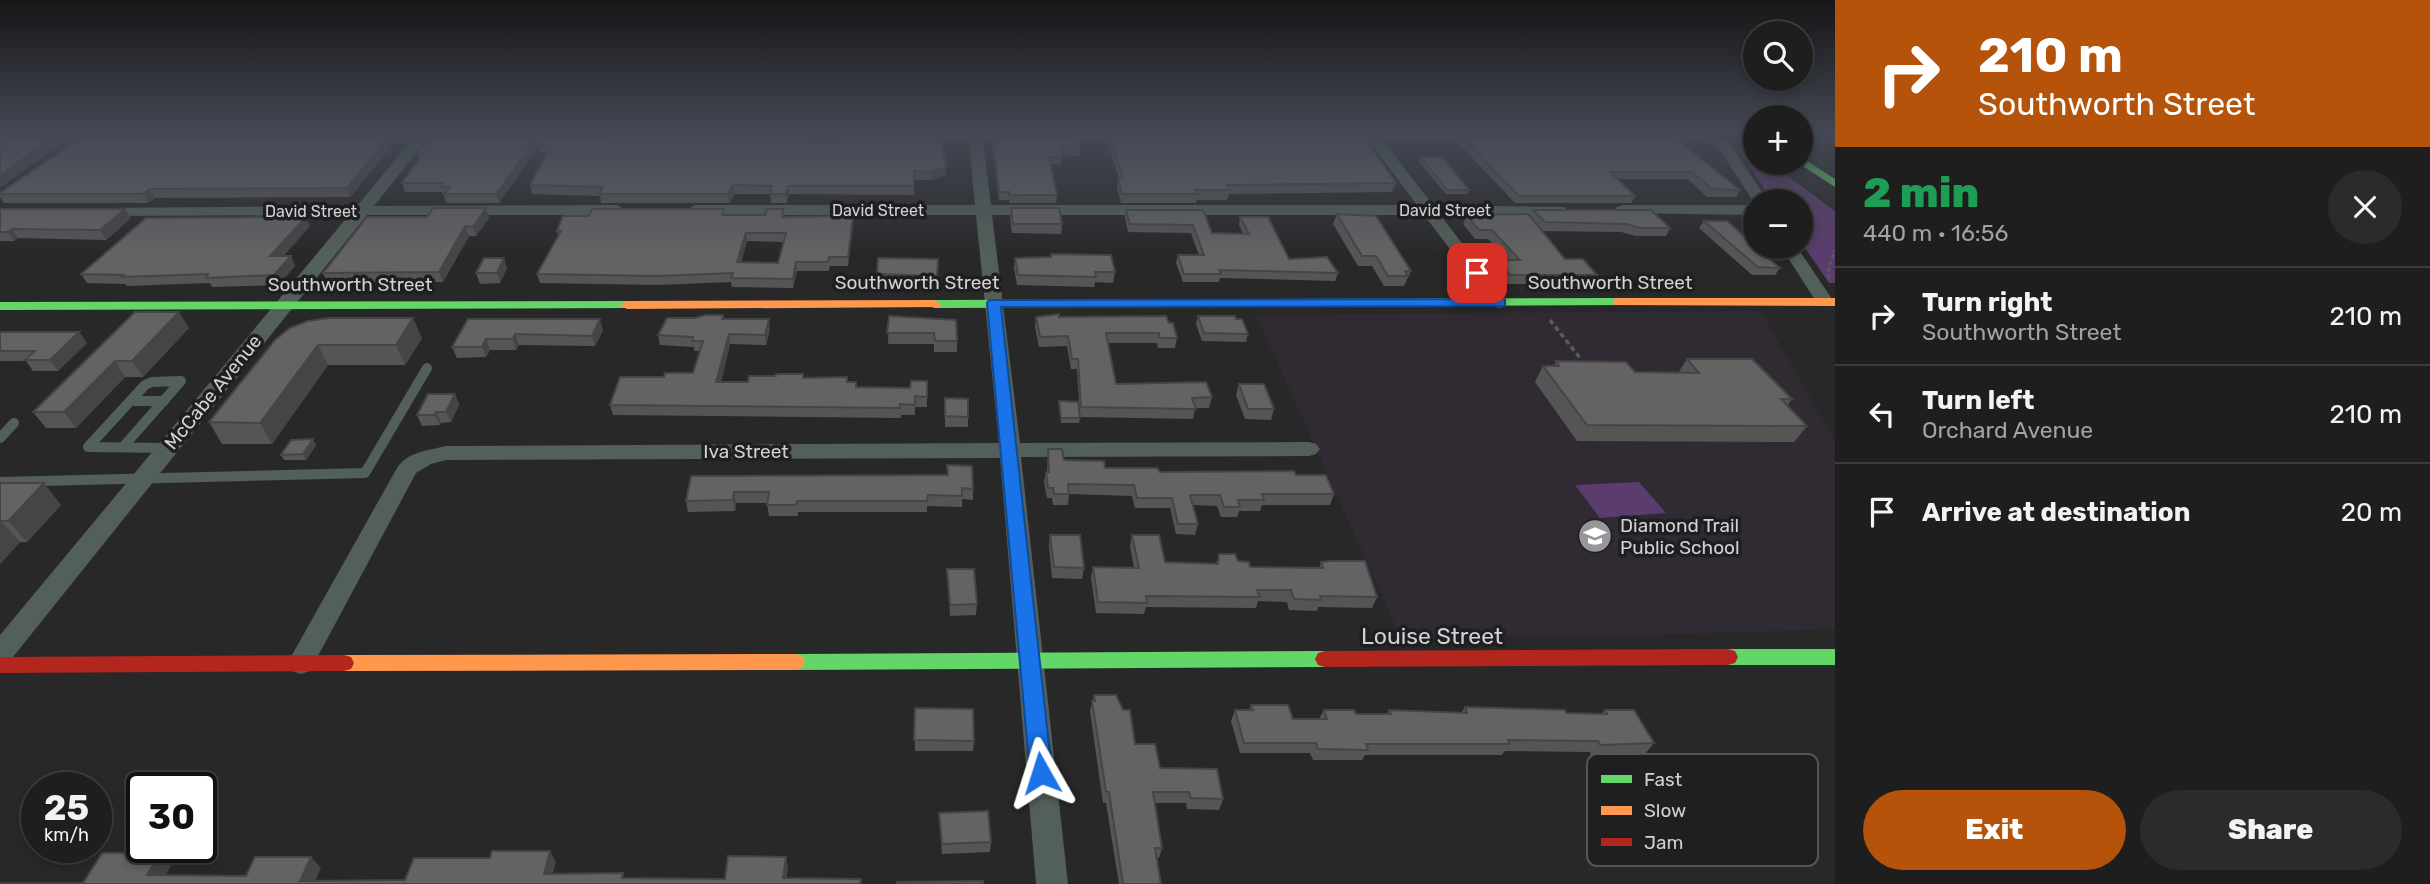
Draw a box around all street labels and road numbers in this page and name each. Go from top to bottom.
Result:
street label: David Street [832,201,924,220]
street label: David Street [1399,201,1491,220]
street label: David Street [265,202,357,221]
street label: Southworth Street [835,271,1000,294]
street label: Southworth Street [1528,271,1693,294]
street label: Southworth Street [268,273,433,296]
street label: McCabe Avenue [160,330,266,454]
street label: Iva Street [703,440,789,463]
street label: Louise Street [1361,622,1503,650]

